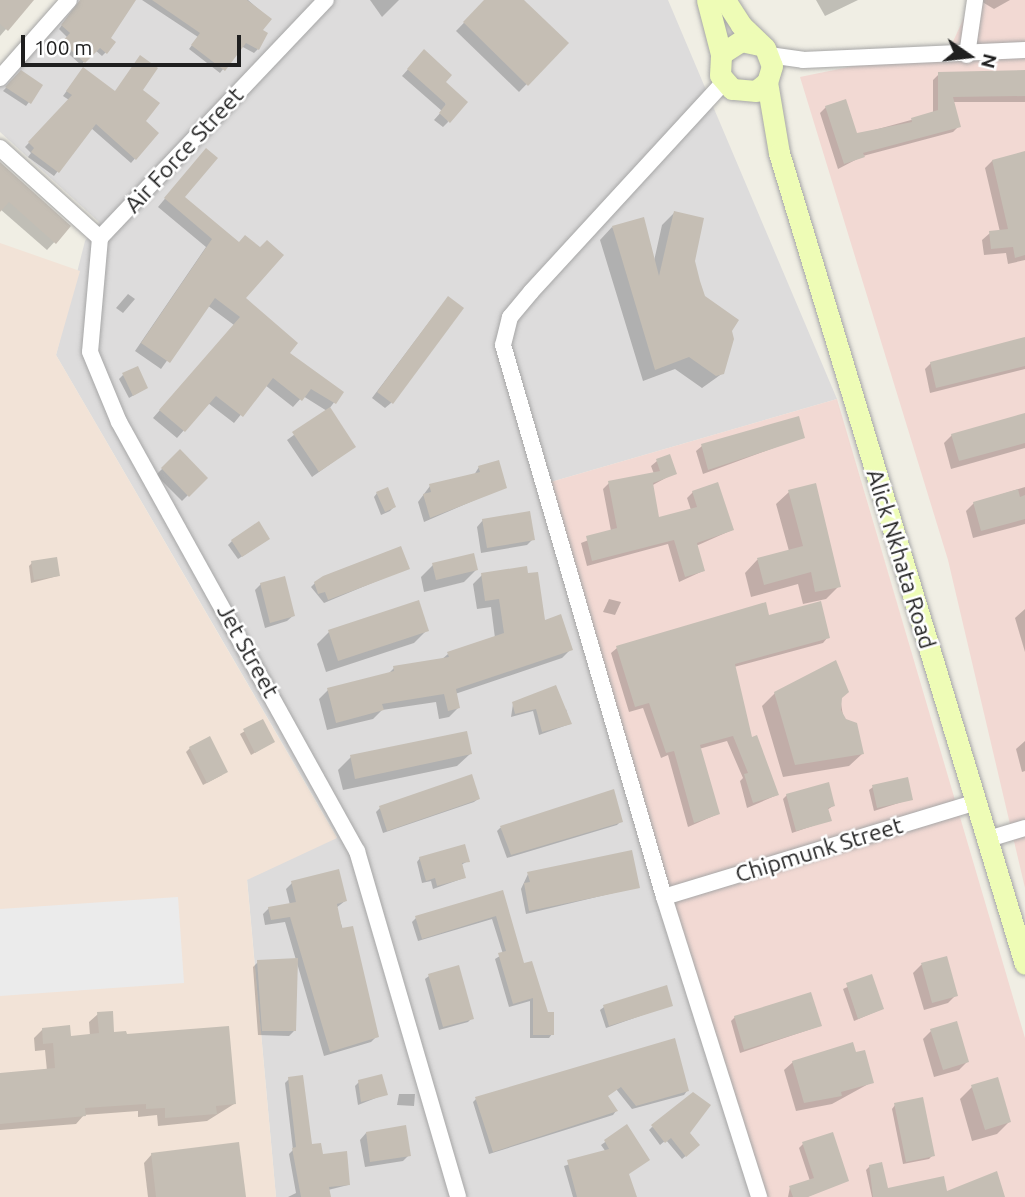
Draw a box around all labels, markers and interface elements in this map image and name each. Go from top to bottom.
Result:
scale bar [24,21,245,65]
north arrow [934,21,1004,91]
text: 100 m [34,35,92,59]
text: N [977,52,1002,71]
street label: Air Force Street [119,82,249,218]
street label: Alick Nkhata Road [861,466,941,652]
street label: Jet Street [211,599,285,703]
street label: Chipmunk Street [732,811,906,889]

